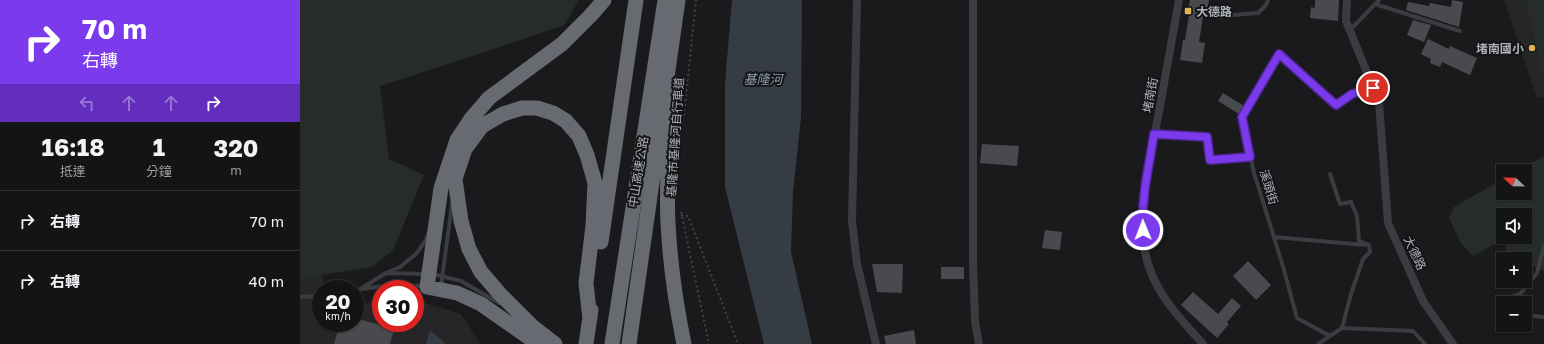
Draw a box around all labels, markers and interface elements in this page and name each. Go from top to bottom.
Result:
place label: 大德路 [1196,4,1232,19]
marker: 大德路 [1183,6,1193,16]
text: 70 m [82,12,147,45]
icon: right [16,16,68,68]
place label: 堵南國小 [1476,41,1524,56]
marker: 堵南國小 [1527,43,1537,53]
text: 右轉 [82,49,118,71]
water label: 基隆河 [743,71,785,87]
pin [1356,71,1390,105]
street label: 堵南街 [1139,76,1161,114]
street label: 基隆市基隆河自行車道 [663,77,687,197]
icon: arrive [1362,77,1384,99]
icon: left [76,92,98,114]
icon: ahead [118,92,140,114]
icon: ahead [160,92,182,114]
icon: right [202,92,224,114]
text: 16:18 [42,132,105,161]
text: 1 [153,132,165,161]
text: 320 [214,133,258,162]
street label: 中山高速公路 [625,135,651,209]
text: m [230,162,242,178]
text: 抵達 [60,163,86,179]
text: 分鐘 [146,163,172,179]
north arrow [1496,164,1532,200]
map controls [1496,164,1532,332]
street label: 溪頭街 [1257,168,1281,206]
button: sound [1496,208,1532,244]
position arrow [1122,209,1164,251]
icon: right [16,210,38,232]
text: 右轉 [50,212,80,230]
text: 70 m [250,212,284,230]
street label: 大德路 [1401,234,1429,272]
button: + [1496,252,1532,288]
icon: right [16,270,38,292]
text: 右轉 [50,272,80,290]
text: 40 m [249,272,284,290]
speed limit sign: 30 [372,280,424,332]
text: 20 [325,289,351,313]
button: − [1496,296,1532,332]
text: km/h [325,310,351,322]

